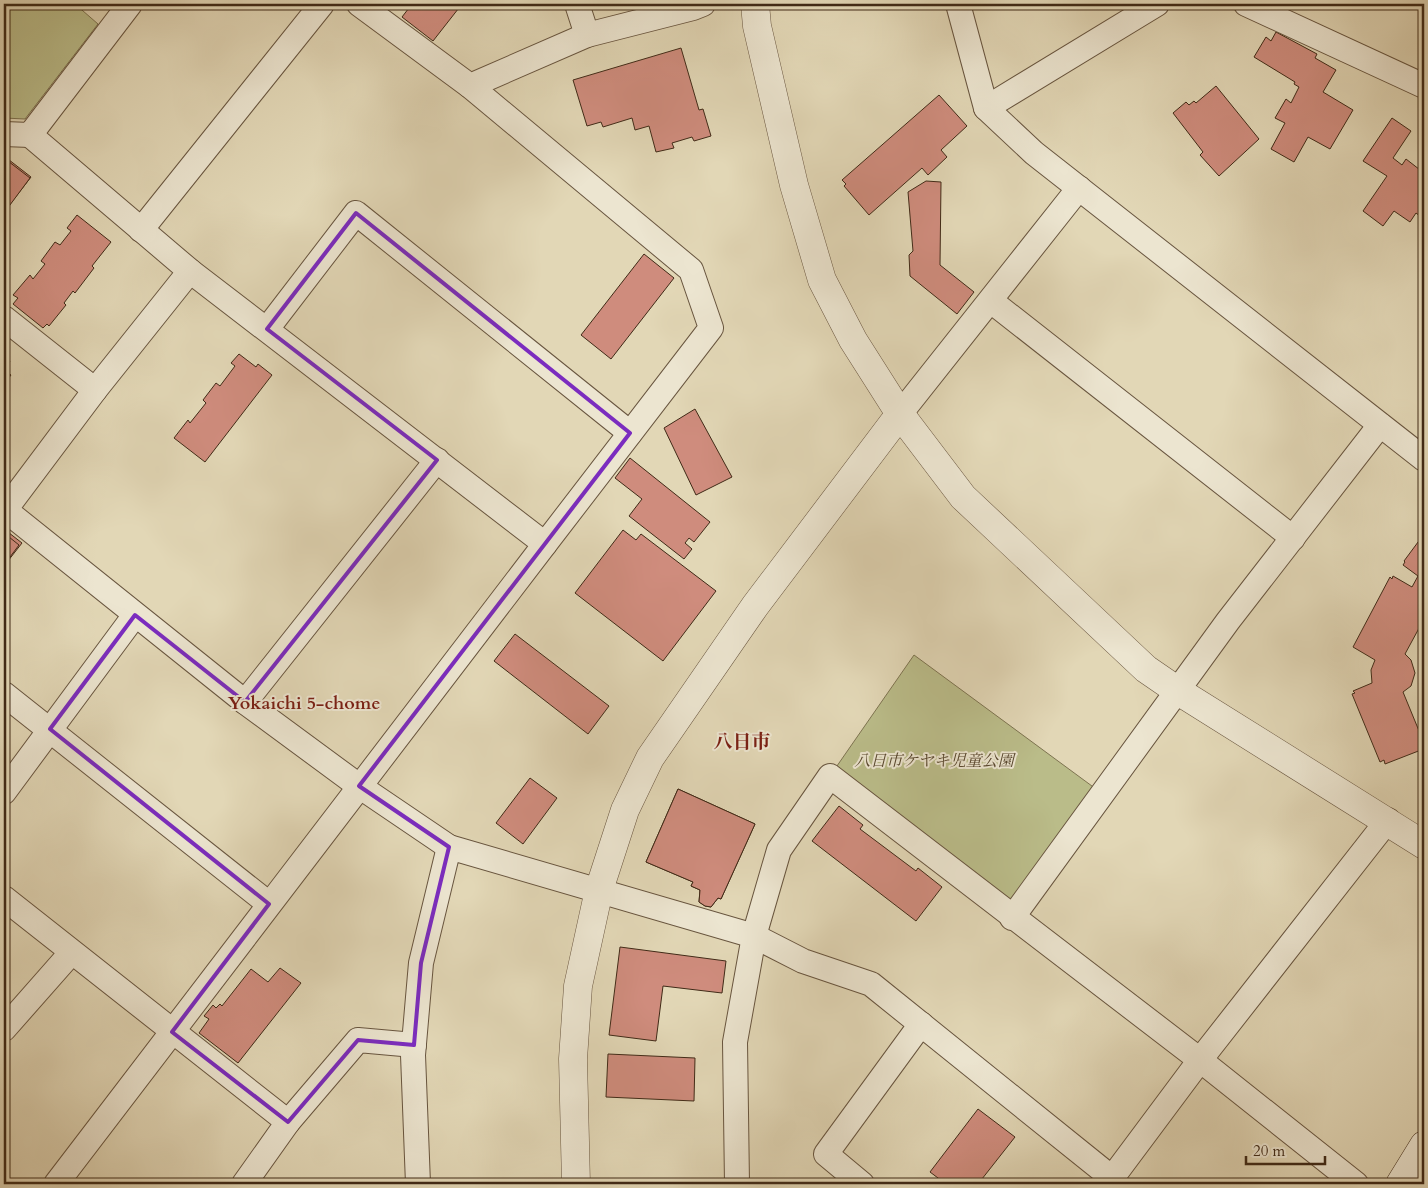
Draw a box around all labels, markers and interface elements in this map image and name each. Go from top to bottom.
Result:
district label: Yokaichi 5-chome [228,691,380,716]
district label: 八日市 [713,729,771,755]
park label: 八日市ケヤキ児童公園 [854,750,1017,772]
scale bar [1246,1133,1324,1165]
text: 20 m [1253,1141,1285,1161]

